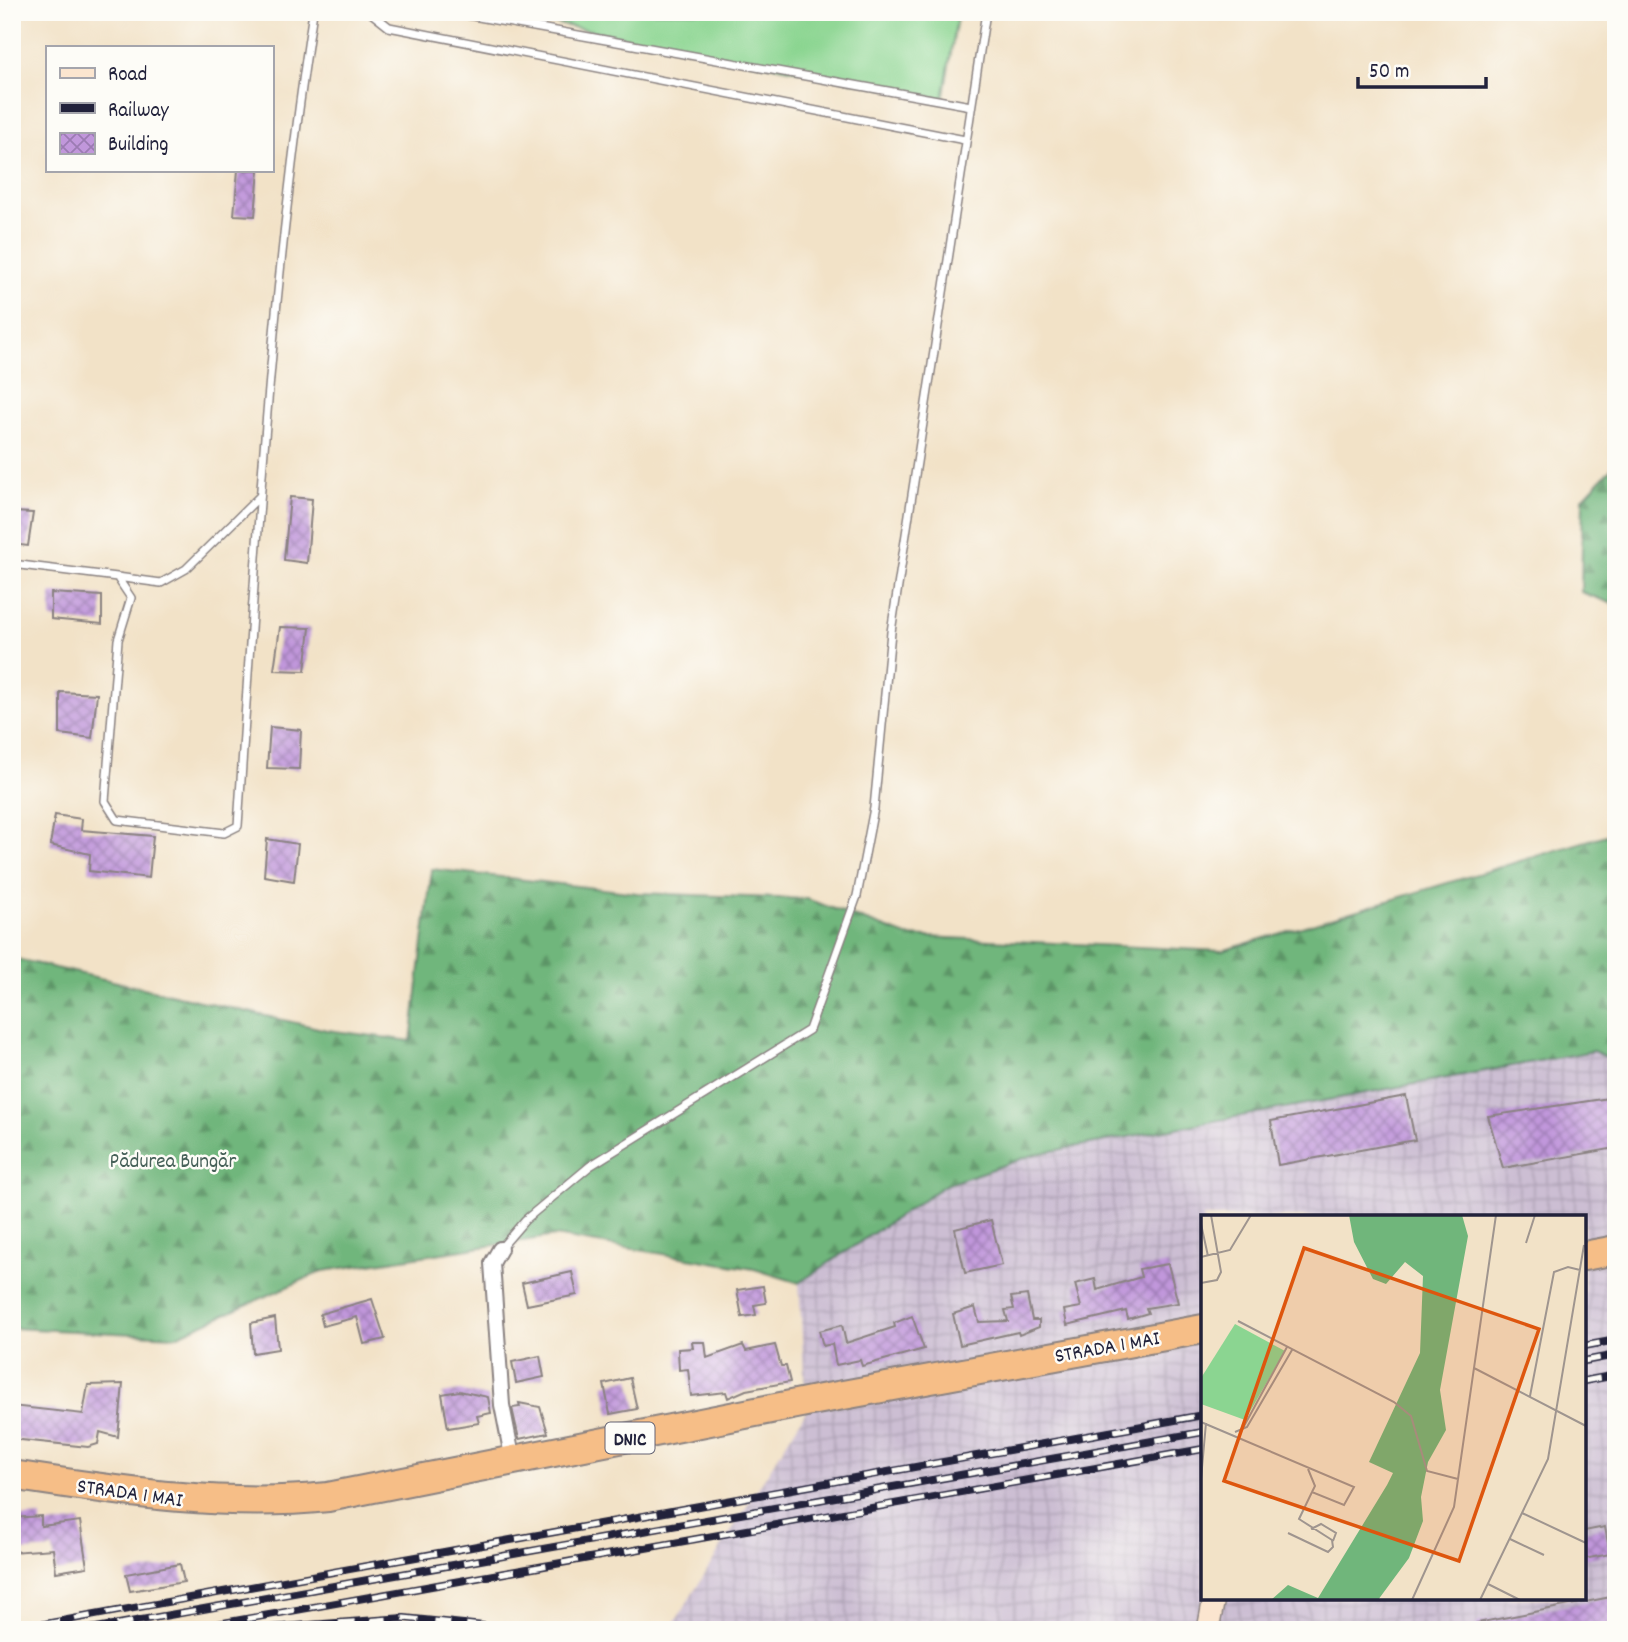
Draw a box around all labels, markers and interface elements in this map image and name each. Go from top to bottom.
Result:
legend [46,46,273,172]
scale bar [1358,46,1486,90]
text: 50 m [1369,58,1409,88]
text: Road [108,61,147,91]
text: Railway [108,97,169,127]
text: Building [108,131,168,161]
park label: Pădurea Bungăr [110,1148,237,1178]
inset map [1201,1215,1586,1600]
street label: STRADA 1 MAI [1053,1325,1163,1373]
road number: DN1C [606,1422,654,1454]
street label: STRADA 1 MAI [75,1473,185,1517]

